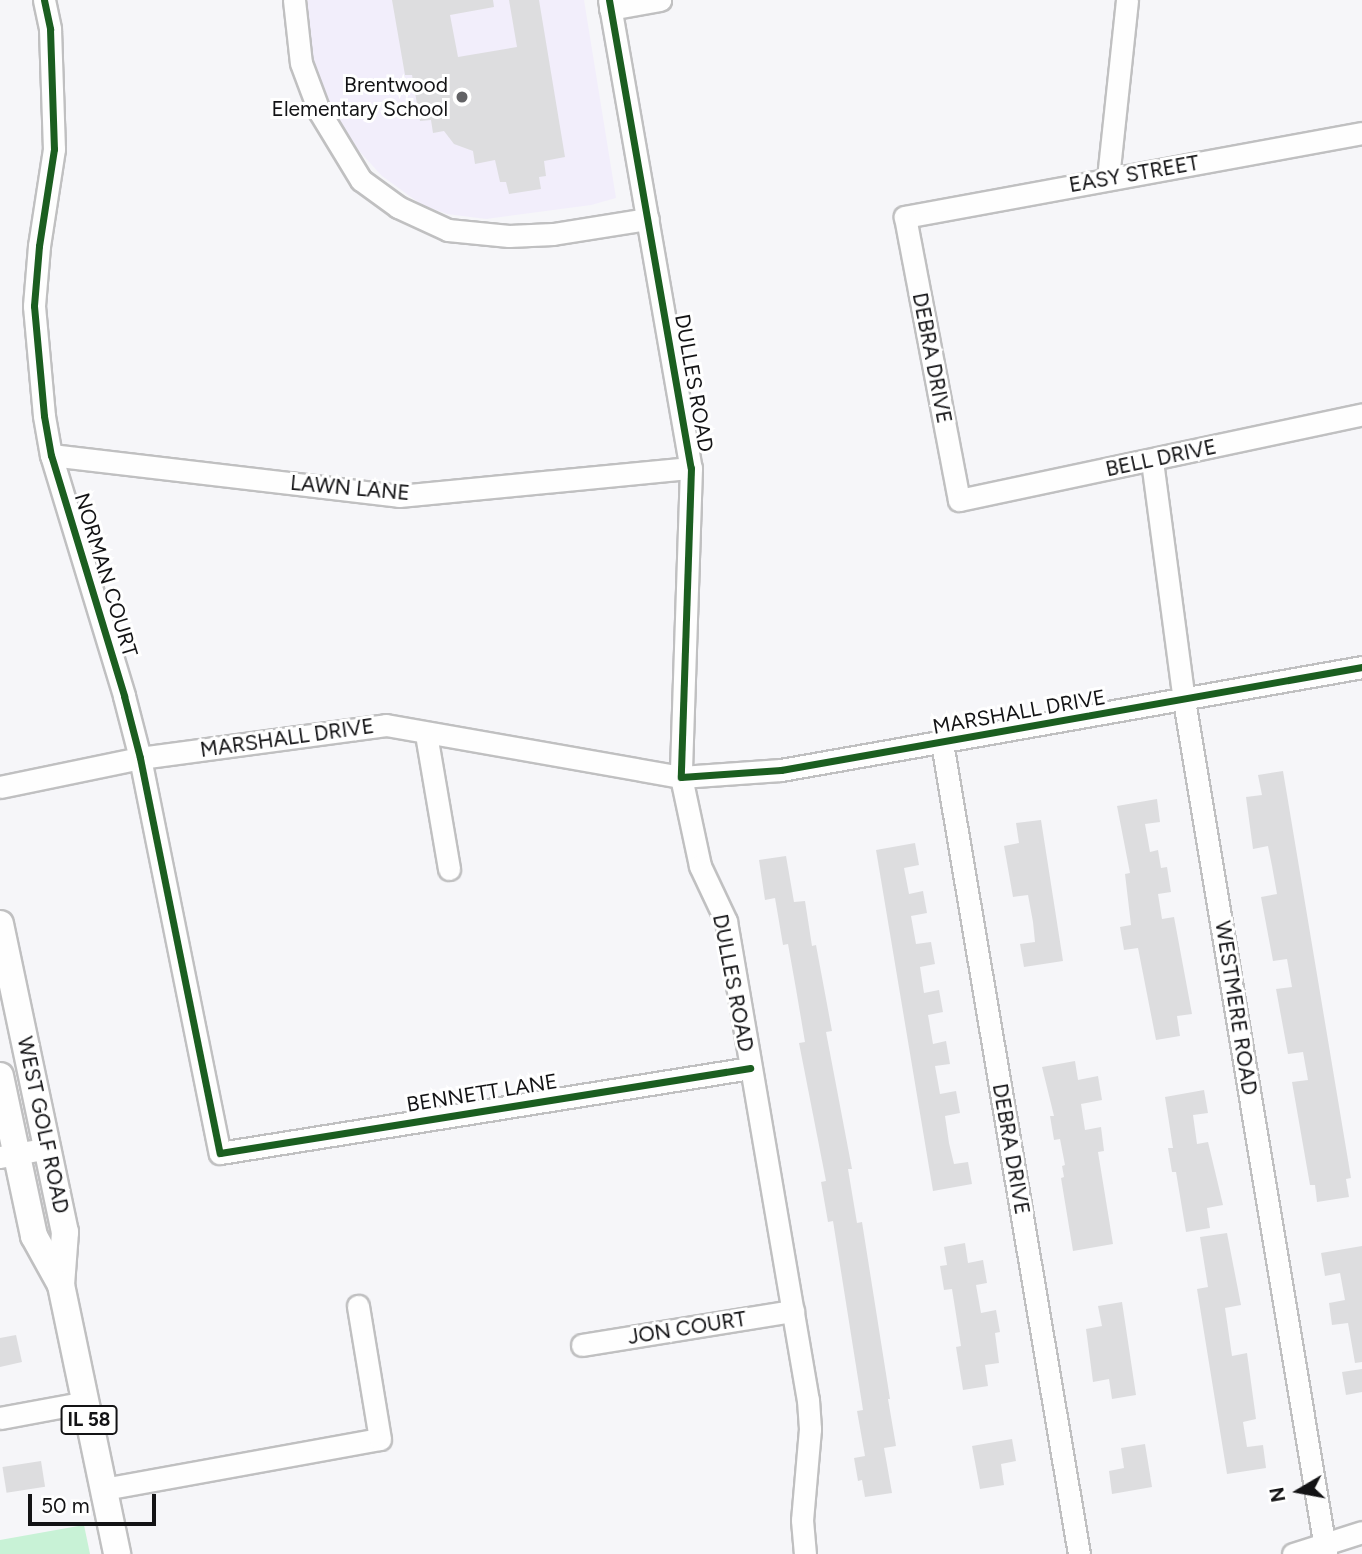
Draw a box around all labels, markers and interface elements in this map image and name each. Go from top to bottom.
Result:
place label: Brentwood Elementary School [272,72,448,122]
marker: Brentwood Elementary School [454,89,470,105]
street label: EASY STREET [1067,150,1201,198]
street label: DEBRA DRIVE [907,291,957,425]
street label: DULLES ROAD [669,312,719,454]
street label: BELL DRIVE [1103,434,1219,482]
street label: LAWN LANE [289,470,411,506]
street label: NORMAN COURT [69,490,143,660]
street label: MARSHALL DRIVE [930,684,1108,740]
street label: MARSHALL DRIVE [198,713,376,763]
street label: DULLES ROAD [707,912,759,1054]
street label: WESTMERE ROAD [1210,919,1262,1097]
street label: WEST GOLF ROAD [12,1034,74,1216]
street label: BENNETT LANE [405,1069,559,1117]
street label: DEBRA DRIVE [987,1082,1035,1216]
street label: JON COURT [626,1306,748,1350]
road number: IL 58 [59,1404,119,1436]
north arrow [1264,1456,1334,1526]
scale bar [32,1480,159,1524]
text: N [1265,1486,1290,1504]
text: 50 m [41,1493,90,1518]

